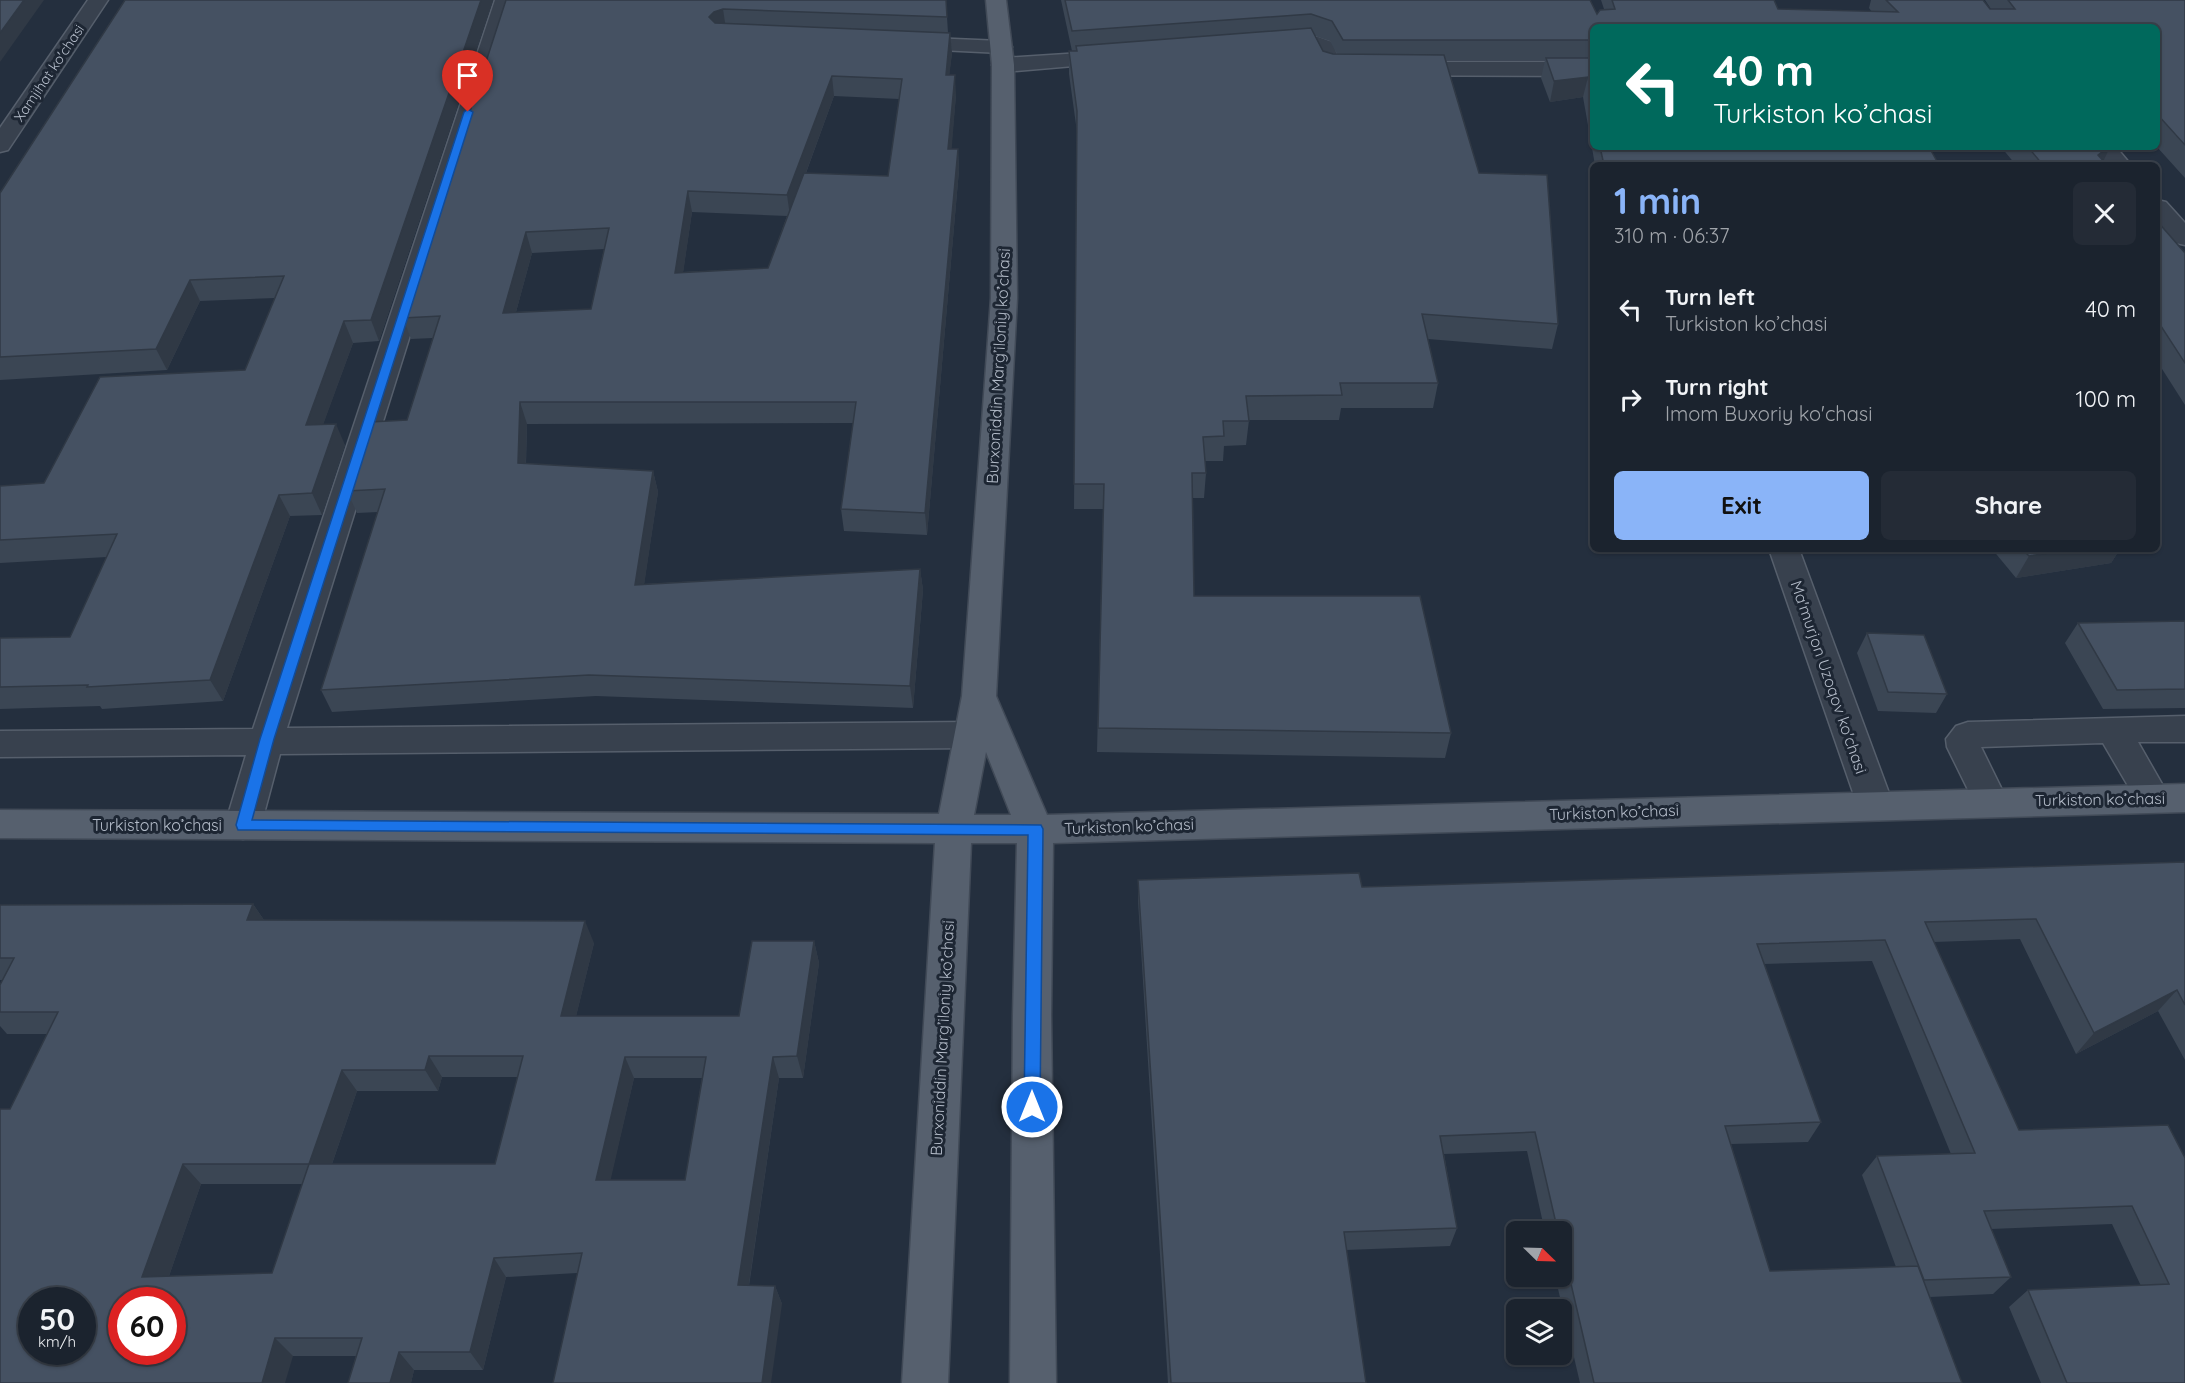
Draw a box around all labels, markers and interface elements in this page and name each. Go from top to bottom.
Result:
street label: Xamjihat ko'chasi [10,21,88,125]
text: 40 m [1713,44,1814,97]
icon: left [1614,48,1692,126]
pin [442,50,493,112]
icon: arrive [451,59,484,92]
text: Turkiston ko’chasi [1713,96,1933,130]
text: 1 min [1614,178,1701,223]
button: close [2073,182,2136,245]
text: 310 m · 06:37 [1614,223,1729,248]
street label: Burxoniddin Marg’iloniy ko’chasi [982,248,1014,484]
text: Turn left [1665,283,1755,311]
icon: left [1614,293,1647,326]
text: 40 m [2085,295,2136,323]
text: Turkiston ko’chasi [1665,311,1828,336]
text: Turn right [1665,373,1769,401]
icon: right [1614,383,1647,416]
text: 100 m [2076,385,2136,413]
text: Imom Buxoriy ko'chasi [1665,401,1872,426]
button: Exit [1614,471,1869,540]
button: Share [1881,471,2136,540]
street label: Maʼmurjon Uzoqov ko'chasi [1787,578,1871,776]
street label: Turkiston ko’chasi [2035,788,2165,810]
street label: Turkiston ko’chasi [1549,800,1679,824]
street label: Turkiston ko’chasi [1064,814,1194,838]
street label: Turkiston ko’chasi [92,815,222,835]
street label: Burxoniddin Marg’iloniy ko’chasi [926,920,958,1156]
position arrow [1000,1075,1064,1139]
north arrow [1506,1221,1572,1287]
map controls [1506,1221,1572,1365]
speed limit sign: 60 [108,1287,186,1365]
button: layers [1506,1299,1572,1365]
text: 50 [39,1300,75,1338]
text: km/h [38,1332,76,1351]

